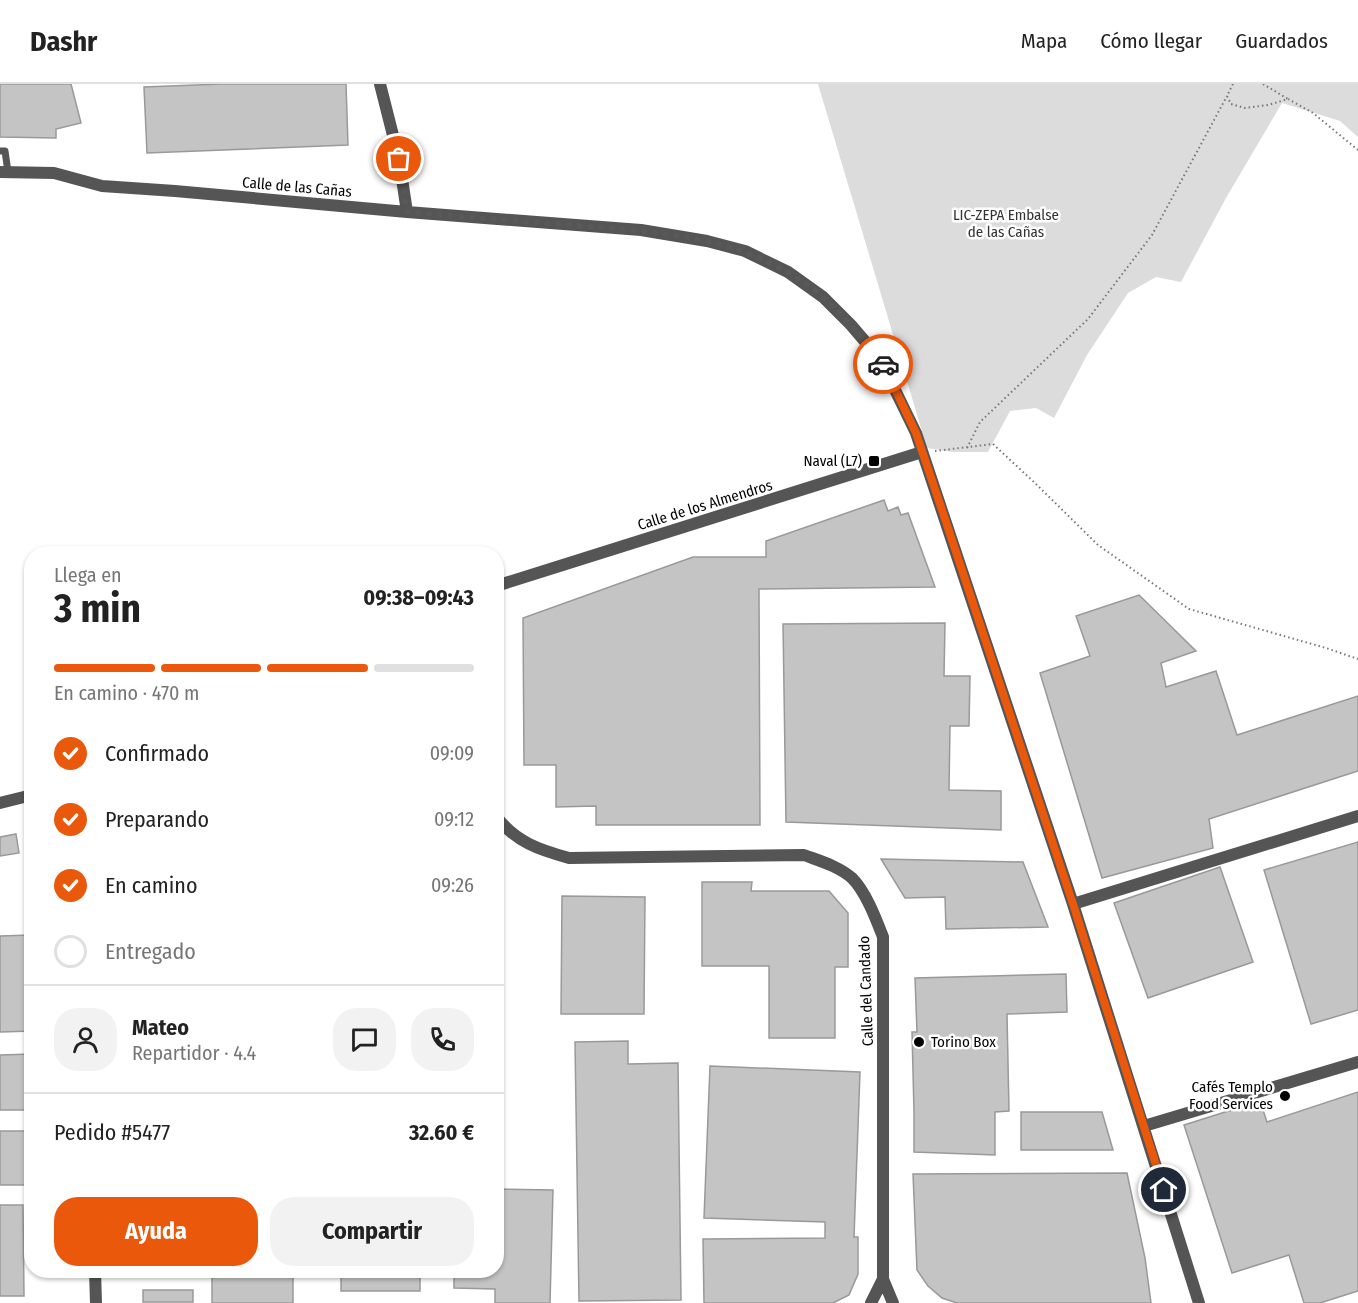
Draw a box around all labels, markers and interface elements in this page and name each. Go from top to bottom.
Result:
text: Dashr [30,25,97,58]
text: Mapa [1021,28,1067,54]
text: Cómo llegar [1100,28,1202,54]
text: Guardados [1235,28,1328,54]
pin [373,133,424,184]
icon: bag [382,142,415,175]
street label: Calle de las Cañas [241,173,353,201]
park label: LIC-ZEPA Embalse de las Cañas [953,206,1059,241]
courier [853,334,913,394]
icon: car [867,348,900,381]
place label: Naval (L7) [803,452,862,470]
marker: Naval (L7) [867,454,881,468]
street label: Calle de los Almendros [635,476,775,534]
text: Llega en [54,563,122,587]
text: 09:38–09:43 [363,584,474,611]
text: 3 min [54,586,141,632]
text: En camino · 470 m [54,681,199,705]
icon: check [54,737,87,770]
text: Confirmado [105,740,209,767]
text: 09:09 [430,741,474,765]
icon: check [54,803,87,836]
text: Preparando [105,806,209,833]
text: 09:12 [434,807,474,831]
icon: check [54,869,87,902]
text: En camino [105,872,197,899]
text: 09:26 [431,873,474,897]
street label: Calle del Candado [855,935,877,1046]
text: Entregado [105,938,196,965]
button: person [54,1008,117,1071]
button: chat [333,1008,396,1071]
button: phone [411,1008,474,1071]
text: Mateo [132,1014,189,1041]
place label: Torino Box [931,1033,996,1051]
marker: Torino Box [912,1035,926,1049]
text: Repartidor · 4.4 [132,1041,256,1065]
place label: Cafés Templo Food Services [1189,1078,1273,1113]
marker: Cafés Templo Food Services [1278,1089,1292,1103]
text: Pedido #5477 [54,1119,170,1146]
text: 32.60 € [409,1119,474,1146]
pin [1138,1164,1189,1215]
icon: home [1147,1173,1180,1206]
button: Ayuda [54,1197,258,1266]
button: Compartir [270,1197,474,1266]

